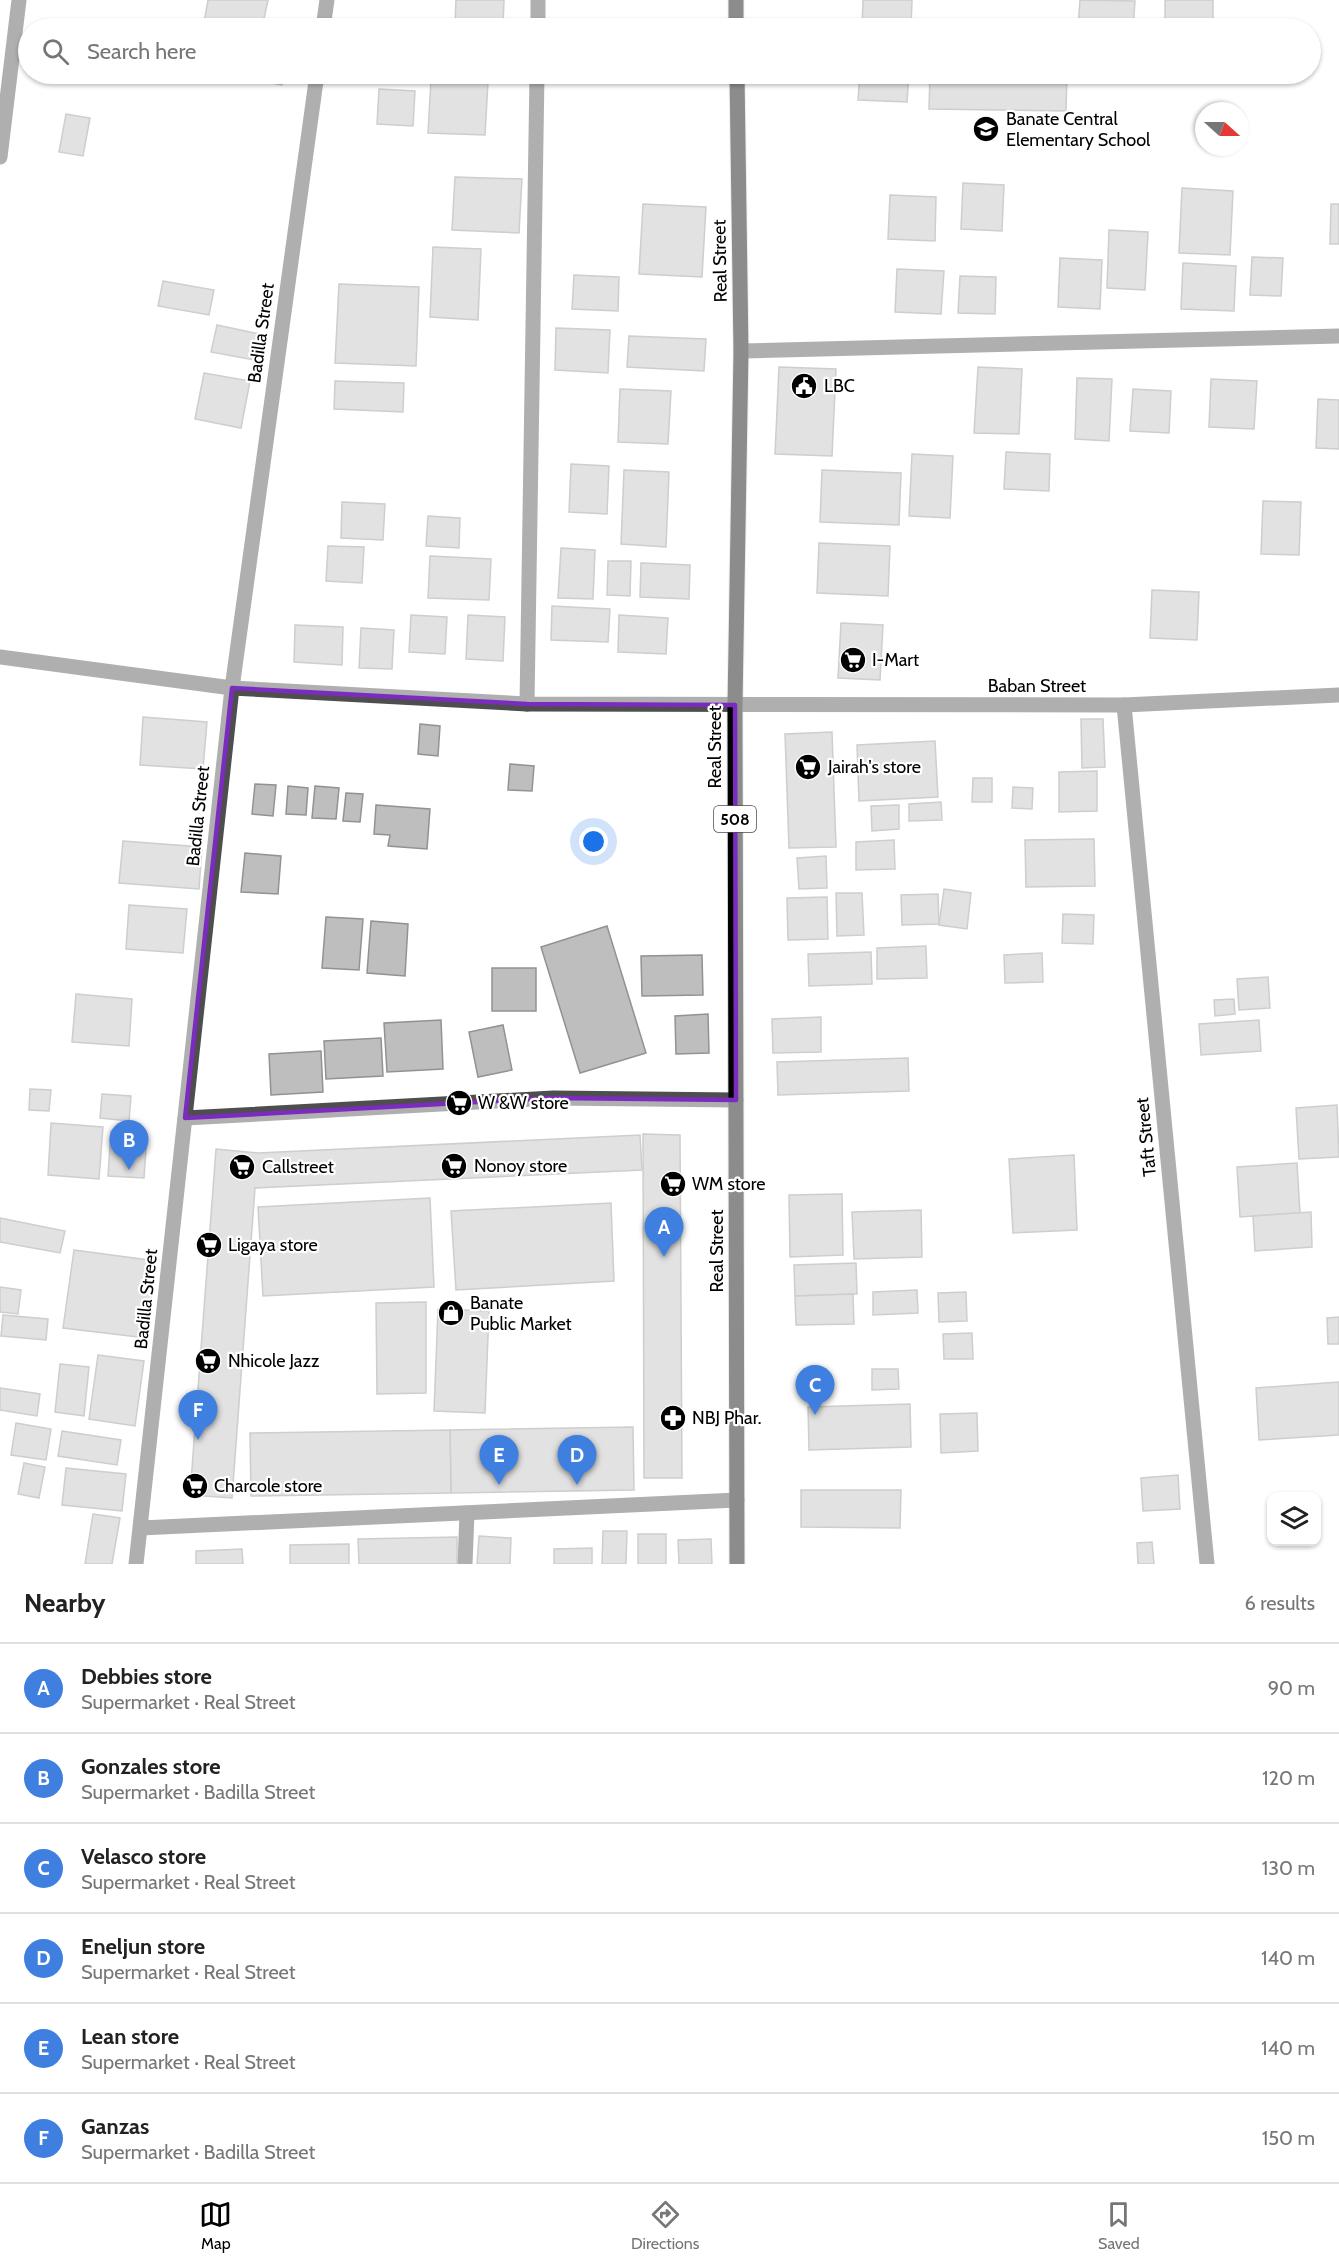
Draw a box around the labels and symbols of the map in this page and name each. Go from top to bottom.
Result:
north arrow [1195,102,1249,156]
place label: Banate Central Elementary School [1006,108,1151,151]
school or university icon: Banate Central Elementary School [971,114,1001,144]
street label: Real Street [708,219,732,303]
street label: Badilla Street [243,282,279,384]
public building icon: LBC [789,371,819,401]
place label: LBC [824,375,855,397]
supermarket icon: I-Mart [838,645,868,675]
place label: I-Mart [872,649,919,671]
street label: Baban Street [988,675,1086,697]
street label: Real Street [704,706,726,788]
supermarket icon: Jairah's store [793,752,823,782]
place label: Jairah's store [827,756,921,778]
street label: Badilla Street [182,765,214,867]
road number: 508 [714,806,756,832]
your location [579,827,608,856]
supermarket icon: W &W store [444,1088,474,1118]
place label: W &W store [478,1092,569,1114]
street label: Taft Street [1131,1096,1161,1178]
pin: B [110,1120,148,1170]
supermarket icon: Nonoy store [439,1151,469,1181]
supermarket icon: Callstreet [227,1152,257,1182]
place label: Nonoy store [474,1155,567,1177]
place label: Callstreet [262,1156,334,1178]
supermarket icon: WM store [658,1169,688,1199]
place label: WM store [692,1173,765,1195]
pin: A [644,1208,684,1257]
street label: Real Street [706,1210,728,1292]
supermarket icon: Ligaya store [194,1230,224,1260]
place label: Ligaya store [228,1234,318,1256]
street label: Badilla Street [130,1248,162,1350]
place label: Banate Public Market [470,1292,572,1335]
shop icon: Banate Public Market [436,1298,466,1328]
supermarket icon: Nhicole Jazz [193,1346,223,1376]
place label: Nhicole Jazz [228,1350,320,1372]
pin: C [796,1366,834,1415]
pin: F [178,1390,218,1440]
pharmacy icon: NBJ Phar. [658,1403,688,1433]
place label: NBJ Phar. [692,1407,762,1429]
pin: E [480,1436,518,1485]
pin: D [558,1436,596,1485]
supermarket icon: Charcole store [180,1471,210,1501]
place label: Charcole store [214,1475,322,1497]

